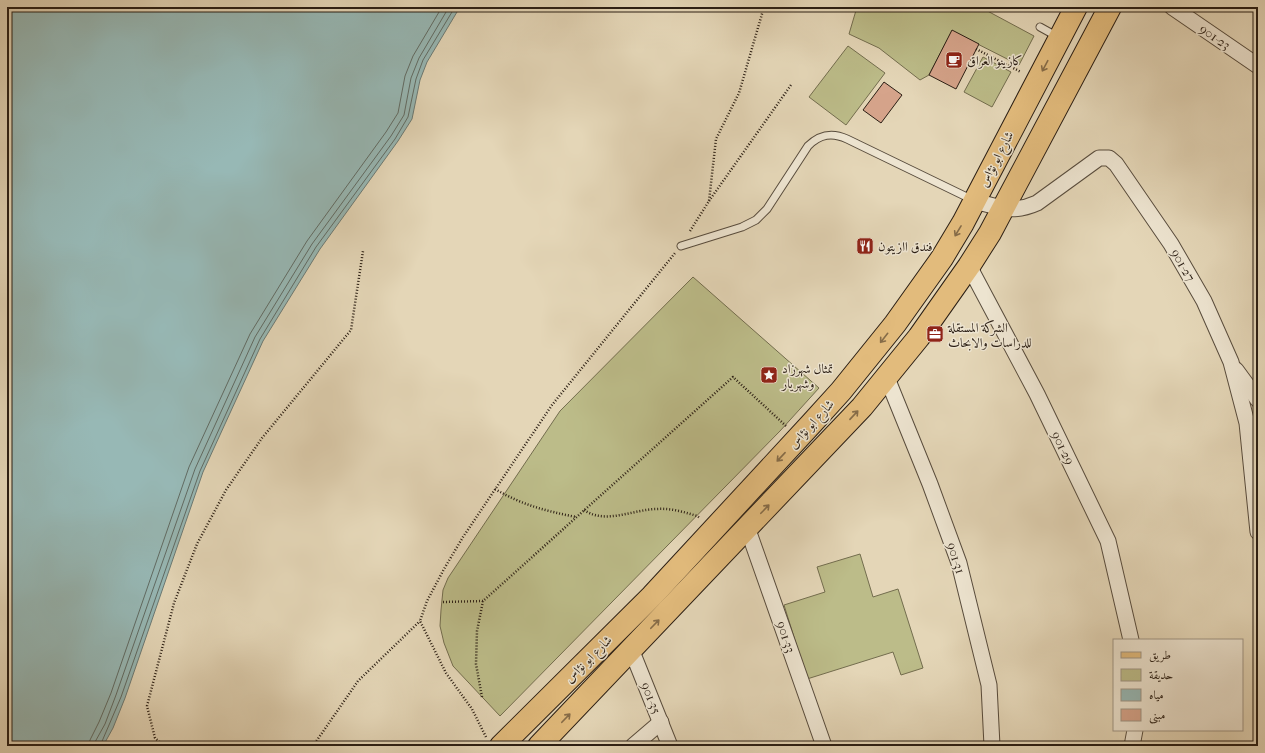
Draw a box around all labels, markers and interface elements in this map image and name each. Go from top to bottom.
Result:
street label: 901-23 [1197,21,1233,53]
cafe icon: كازينو العراق [944,50,964,70]
place label: كازينو العراق [967,53,1023,69]
one-way arrow [1040,60,1048,72]
street label: شارع ابو نؤاس [976,129,1020,191]
one-way arrow [954,225,962,237]
restaurant icon: فندق اازيتون [855,236,875,256]
place label: فندق اازيتون [878,239,933,255]
street label: 901-27 [1168,246,1198,284]
place label: الشركة المستقلة للدراسات والابحاث [947,319,1032,351]
office icon: الشركة المستقلة للدراسات والابحاث [925,324,945,344]
one-way arrow [880,332,889,343]
place label: تمثال شهرزاد وشهريار [780,361,833,392]
place icon: تمثال شهرزاد وشهريار [759,365,779,385]
street label: شارع ابو نؤاس [785,396,840,454]
one-way arrow [849,410,859,420]
street label: 901-29 [1048,429,1078,467]
one-way arrow [776,452,786,462]
one-way arrow [760,504,769,515]
street label: 901-31 [944,541,968,575]
one-way arrow [651,619,660,629]
street label: 901-33 [774,619,798,655]
street label: شارع ابو نؤاس [561,632,618,689]
legend [1113,639,1243,731]
text: طريق [1149,648,1171,663]
text: حديقة [1149,668,1173,683]
street label: 901-35 [638,680,664,716]
text: مياه [1149,688,1164,702]
text: مبنى [1149,708,1165,724]
one-way arrow [561,713,571,723]

